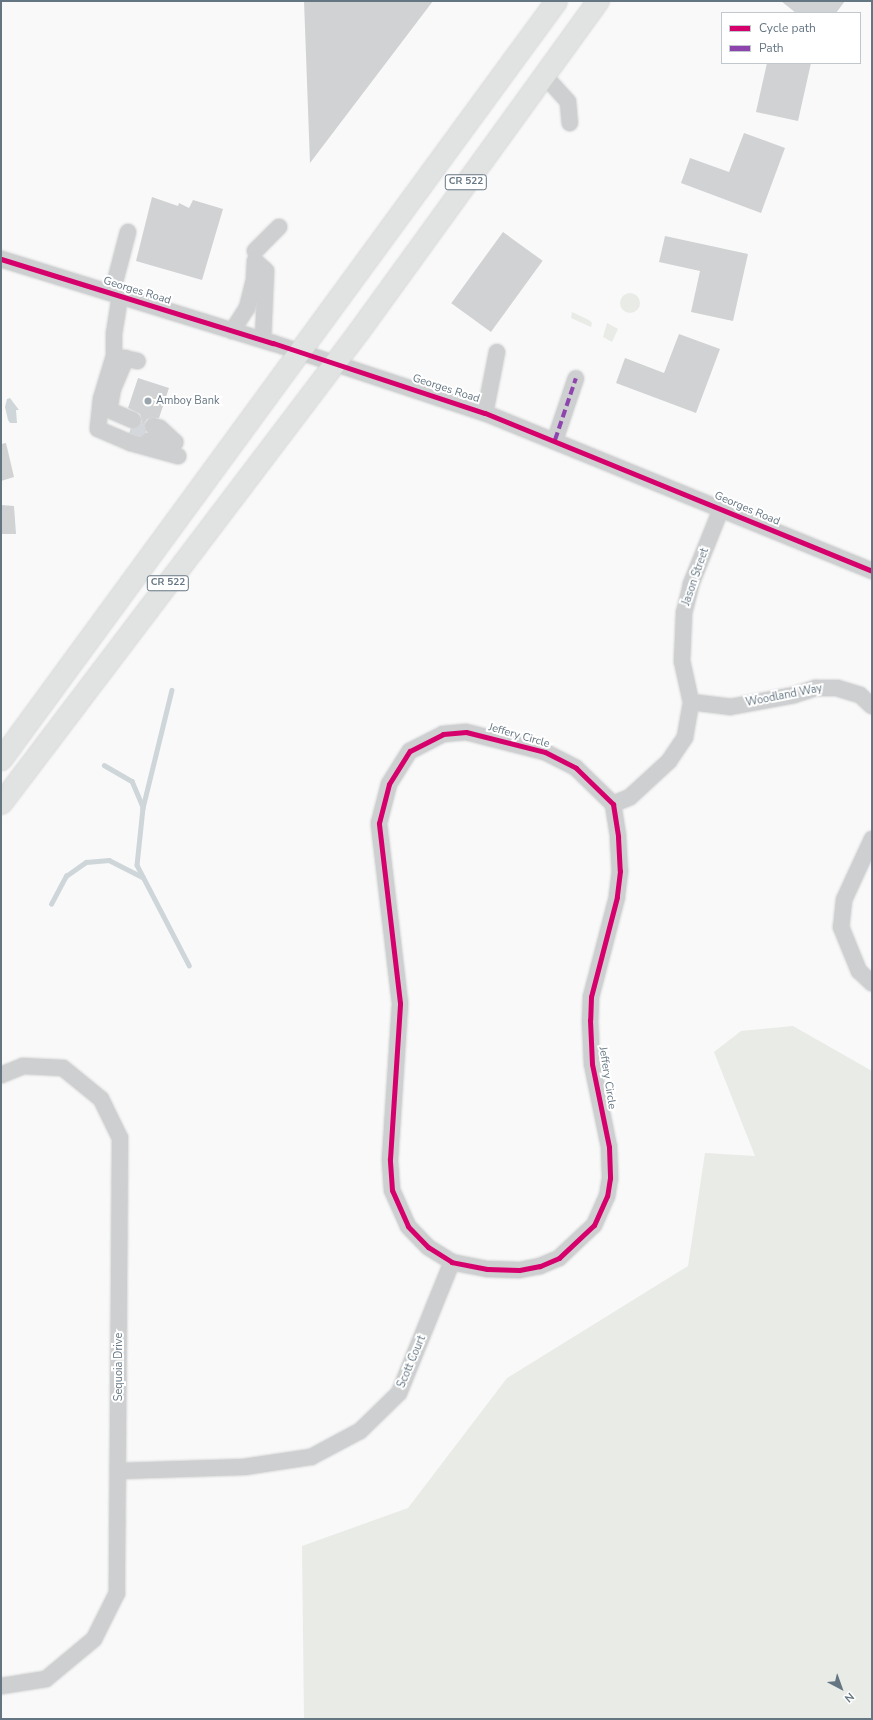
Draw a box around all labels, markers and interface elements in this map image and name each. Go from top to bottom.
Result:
legend [721,12,861,64]
text: Cycle path [759,20,816,36]
text: Path [759,40,784,56]
road number: CR 522 [444,174,488,190]
street label: Georges Road [102,274,172,308]
street label: Georges Road [411,372,481,406]
place label: Amboy Bank [156,394,219,408]
marker: Amboy Bank [143,396,153,406]
street label: Georges Road [712,489,782,529]
street label: Jason Street [680,547,712,607]
road number: CR 522 [146,575,190,591]
street label: Woodland Way [745,682,823,710]
street label: Jeffery Circle [487,721,551,751]
street label: Jeffery Circle [596,1046,618,1110]
street label: Sequoia Drive [112,1333,126,1401]
street label: Scott Court [395,1334,429,1390]
north arrow [821,1668,861,1708]
text: N [841,1689,857,1706]

